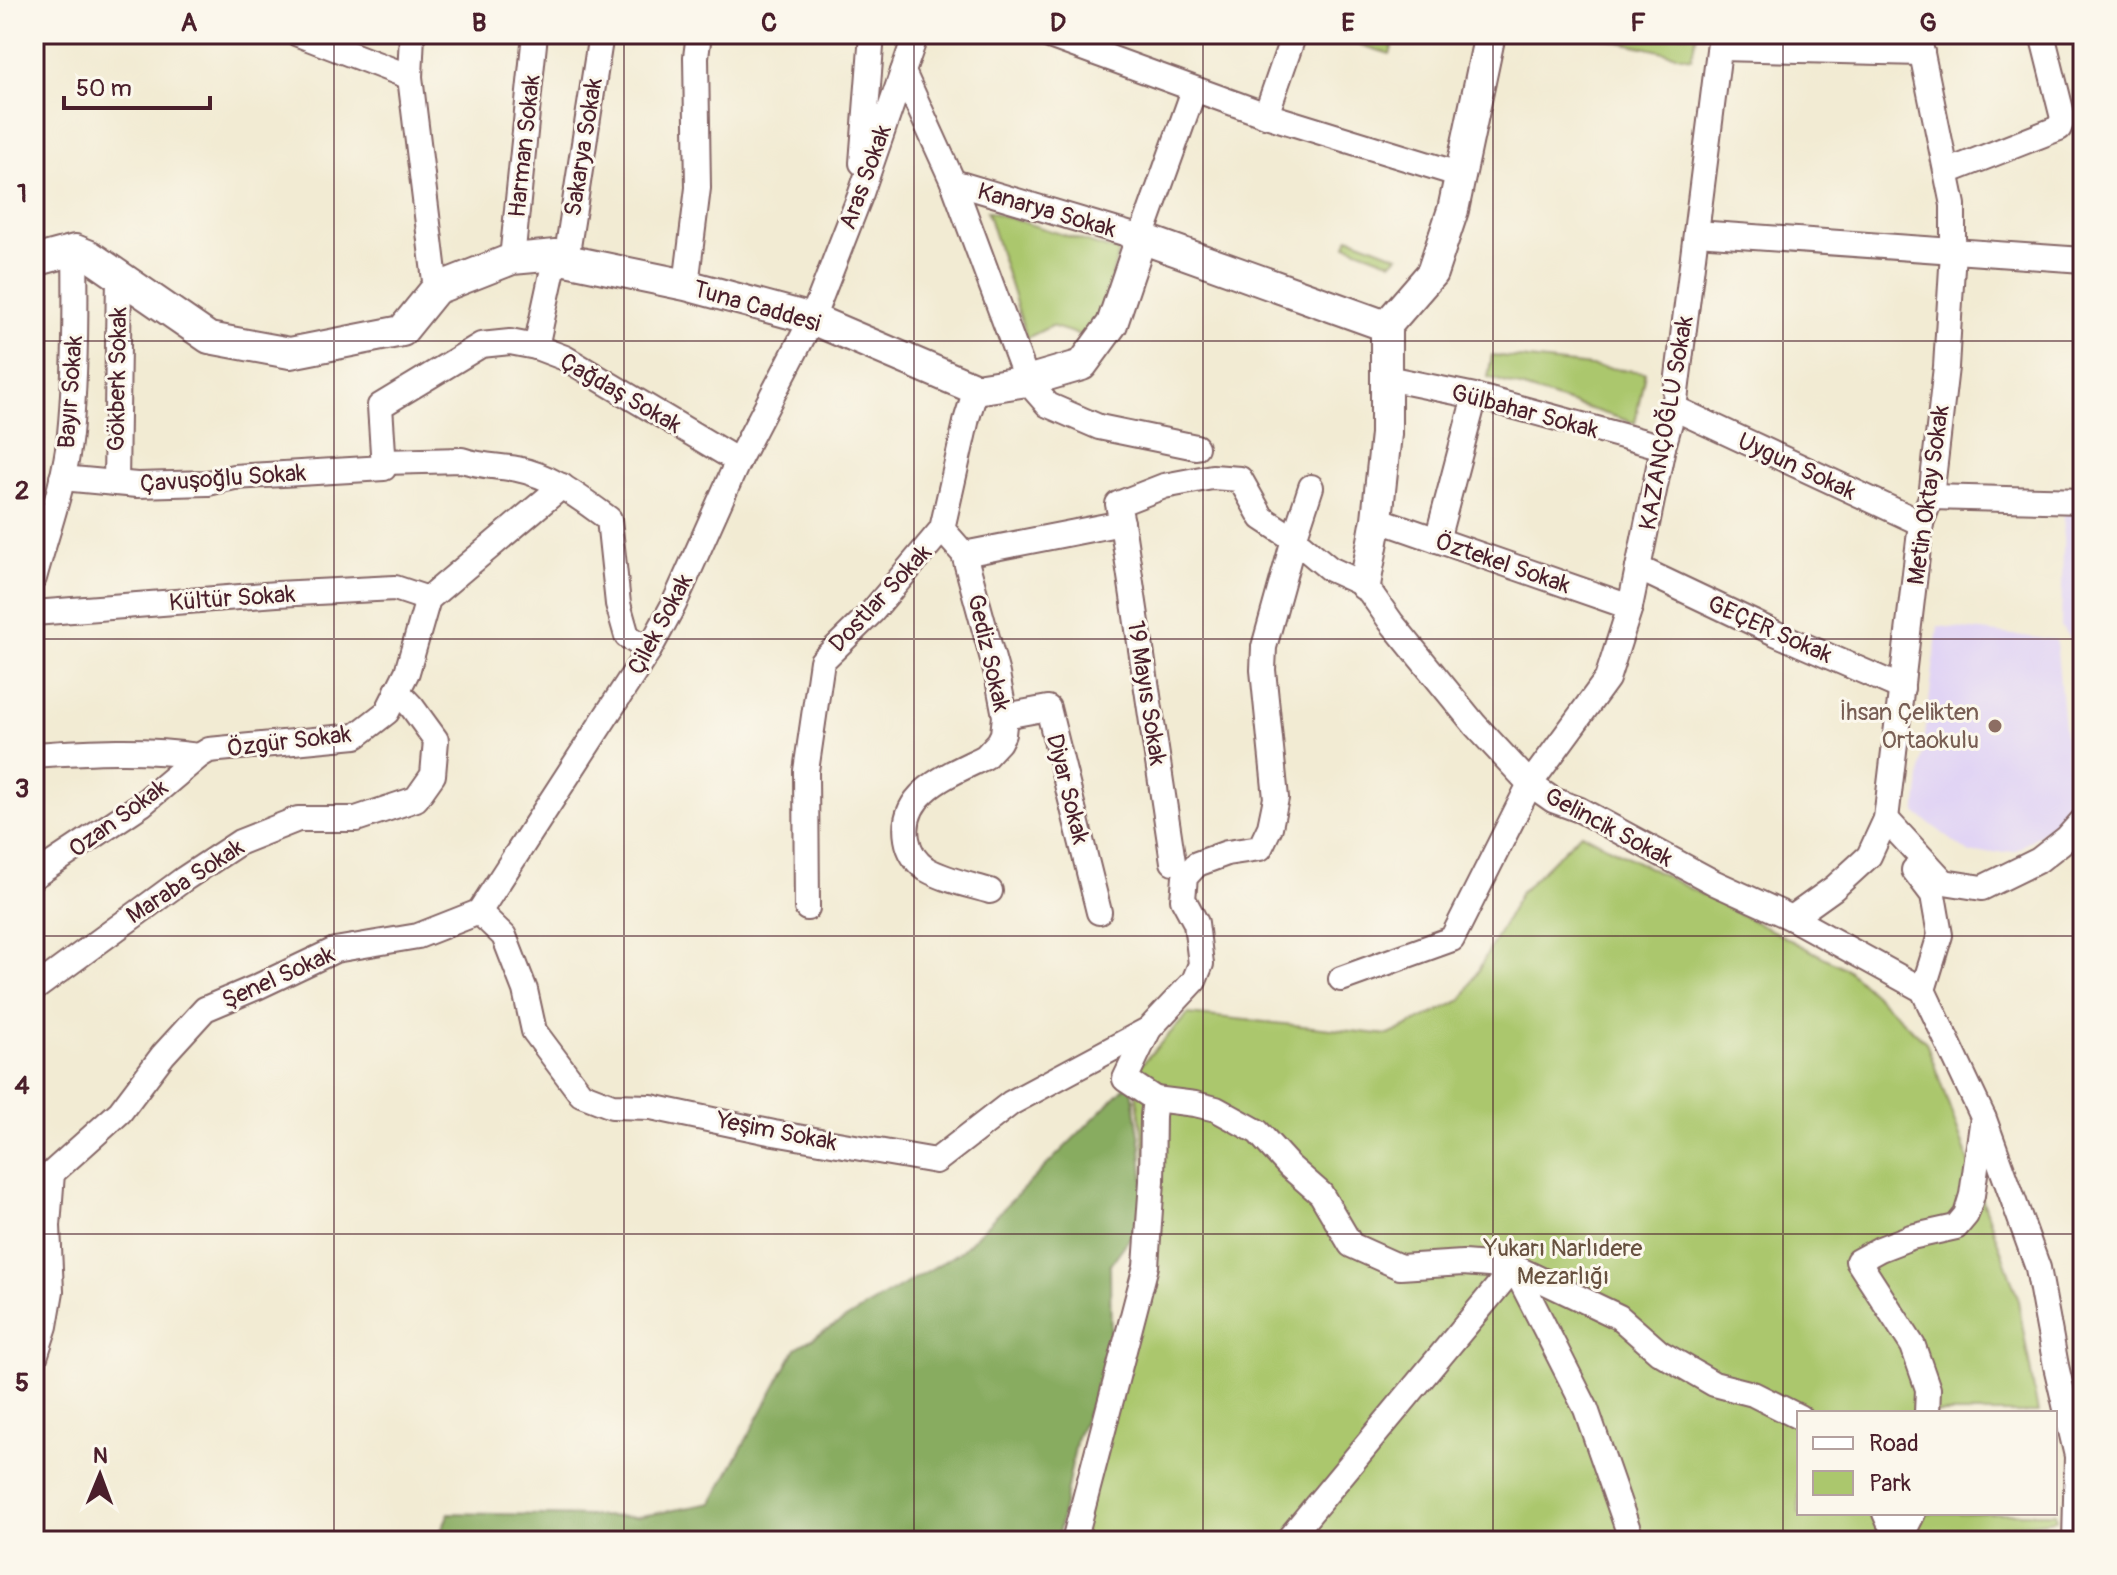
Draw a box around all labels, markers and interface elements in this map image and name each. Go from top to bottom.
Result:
text: A [181,7,198,39]
text: B [472,7,486,39]
text: C [761,7,777,39]
text: D [1050,7,1066,39]
text: E [1341,7,1355,39]
text: F [1630,7,1646,39]
text: G [1919,7,1937,39]
scale bar [64,60,210,110]
street label: Harman Sokak [503,73,546,219]
text: 50 m [76,74,132,103]
street label: Sakarya Sokak [558,76,609,218]
street label: Aras Sokak [833,121,898,233]
street label: Kanarya Sokak [974,177,1120,244]
text: 1 [17,178,27,210]
street label: Tuna Caddesi [690,274,824,338]
street label: Gökberk Sokak [102,307,133,452]
street label: KAZANÇOĞLU Sokak [1633,314,1700,533]
street label: Bayır Sokak [52,335,89,450]
street label: Çağdaş Sokak [555,347,687,440]
street label: Gülbahar Sokak [1448,378,1602,445]
street label: Metin Oktay Sokak [1902,403,1955,587]
street label: Uygun Sokak [1733,426,1861,506]
street label: Çavuşoğlu Sokak [139,458,307,499]
text: 2 [15,475,29,507]
street label: Öztekel Sokak [1431,527,1574,600]
street label: Dostlar Sokak [823,538,938,658]
street label: Çilek Sokak [622,569,699,680]
street label: Kültür Sokak [168,580,296,617]
street label: GEÇER Sokak [1703,589,1836,670]
street label: Gediz Sokak [961,592,1016,715]
street label: 19 Mayıs Sokak [1121,619,1172,767]
place label: İhsan Çelikten Ortaokulu [1840,698,1979,755]
marker: İhsan Çelikten Ortaokulu [1986,717,2004,735]
street label: Özgür Sokak [225,719,353,764]
street label: Diyar Sokak [1040,731,1095,847]
text: 3 [15,773,29,805]
street label: Ozan Sokak [63,773,173,864]
street label: Gelincik Sokak [1540,782,1678,873]
street label: Maraba Sokak [121,833,250,930]
street label: Şenel Sokak [218,940,339,1015]
text: 4 [14,1070,30,1102]
street label: Yeşim Sokak [713,1105,840,1157]
park label: Yukarı Narlıdere Mezarlığı [1483,1234,1642,1291]
text: 5 [15,1367,29,1399]
legend [1797,1411,2057,1515]
text: Road [1869,1429,1919,1458]
north arrow [60,1435,140,1515]
text: N [93,1442,108,1470]
text: Park [1869,1469,1911,1498]

